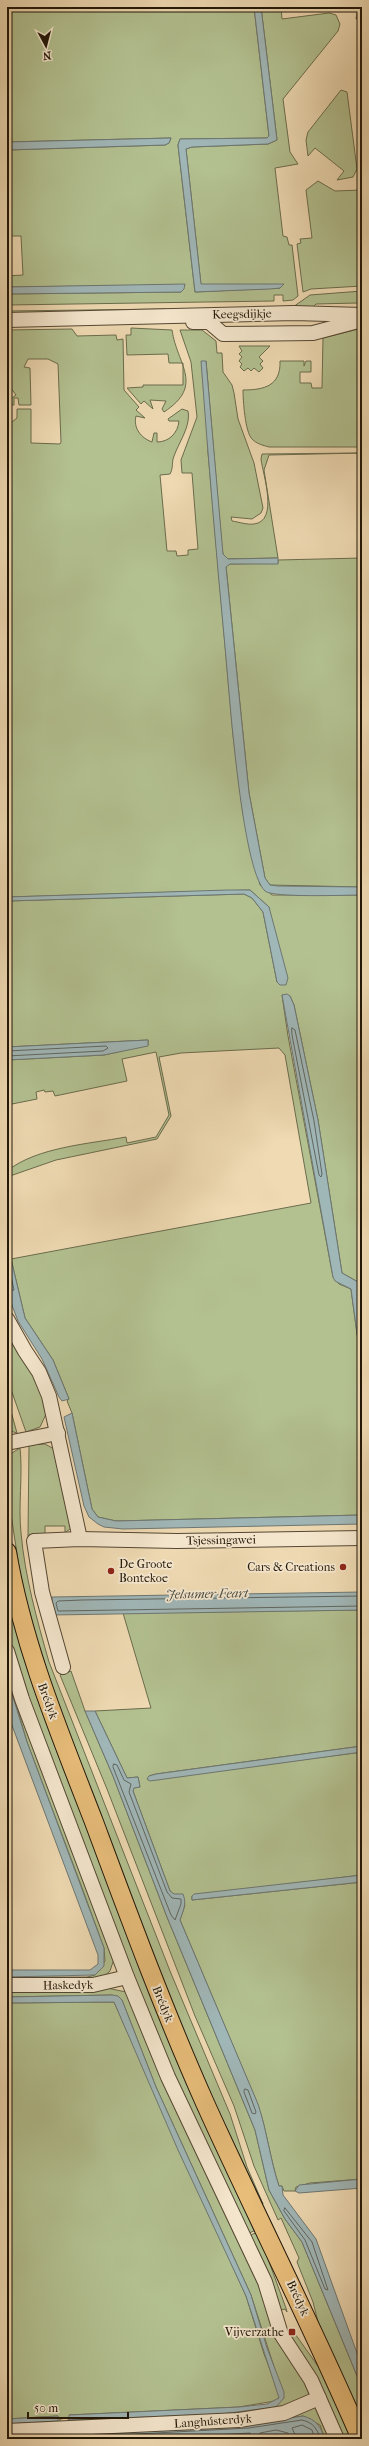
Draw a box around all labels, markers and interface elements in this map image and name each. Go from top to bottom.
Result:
north arrow [26,26,66,66]
text: N [42,48,52,62]
street label: Keegsdijkje [212,306,272,322]
street label: Tsjessingawei [186,1532,256,1548]
place label: De Groote Bontekoe [119,1557,173,1585]
place label: Cars & Creations [247,1560,336,1574]
marker: Cars & Creations [338,1562,348,1572]
marker: De Groote Bontekoe [106,1566,116,1576]
water label: Jelsumer Feart [166,1585,249,1602]
street label: Brédyk [35,1681,61,1722]
street label: Haskedyk [43,1978,94,1992]
street label: Brédyk [149,1984,177,2025]
street label: Brédyk [284,2278,313,2319]
place label: Vijverzathe [224,2325,284,2339]
marker: Vijverzathe [287,2327,297,2337]
scale bar [28,2394,128,2420]
text: 50 m [34,2401,58,2415]
street label: Langhústerdyk [174,2411,253,2431]

